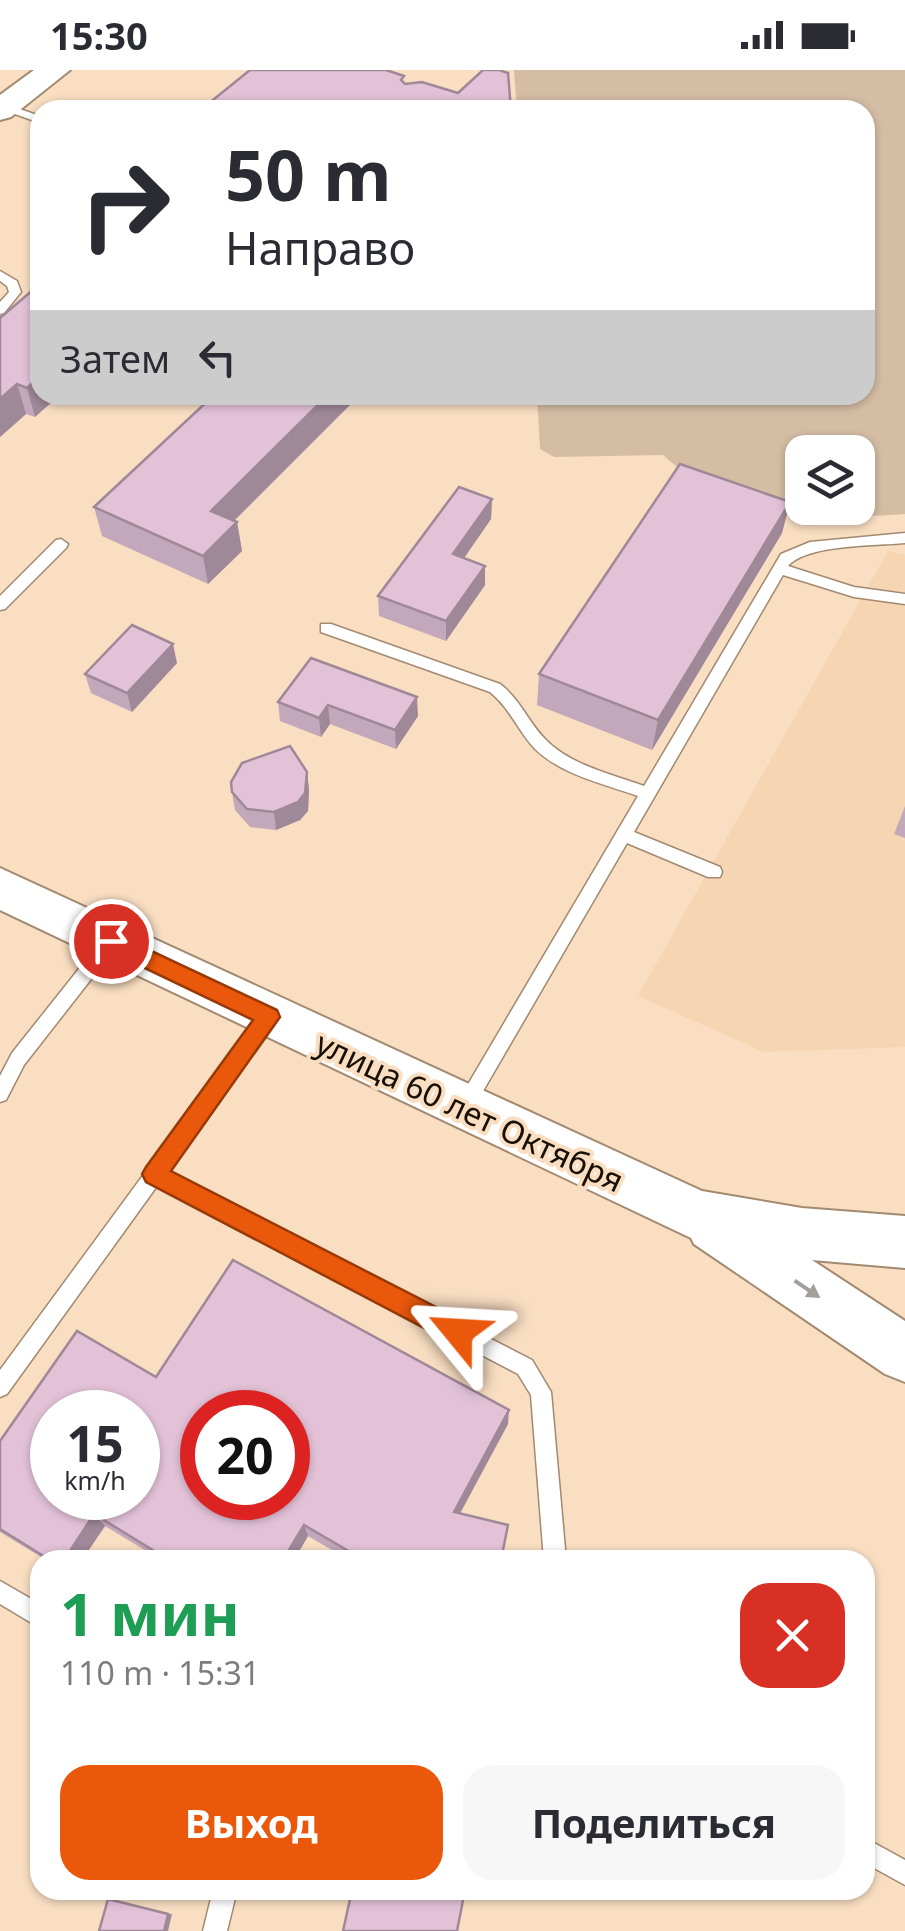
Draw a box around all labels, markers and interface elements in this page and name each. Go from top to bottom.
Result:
text: 15:30 [50,9,148,61]
text: 50 m [225,126,392,222]
icon: right [60,140,190,270]
text: Направо [225,217,415,278]
icon: left [190,330,245,385]
text: Затем [60,332,170,384]
map controls [785,435,875,525]
button: layers [785,435,875,525]
pin [69,899,154,984]
icon: arrive [84,914,139,969]
street label: улица 60 лет Октября [309,1021,631,1201]
one-way arrow [793,1279,820,1298]
position arrow [406,1280,510,1384]
speed limit sign: 20 [180,1390,310,1520]
text: 15 [66,1409,124,1477]
text: km/h [64,1463,126,1497]
text: 1 мин [60,1572,240,1654]
button: close [740,1583,845,1688]
text: 110 m · 15:31 [60,1651,260,1694]
button: Выход [60,1765,443,1880]
button: Поделиться [463,1765,845,1880]

